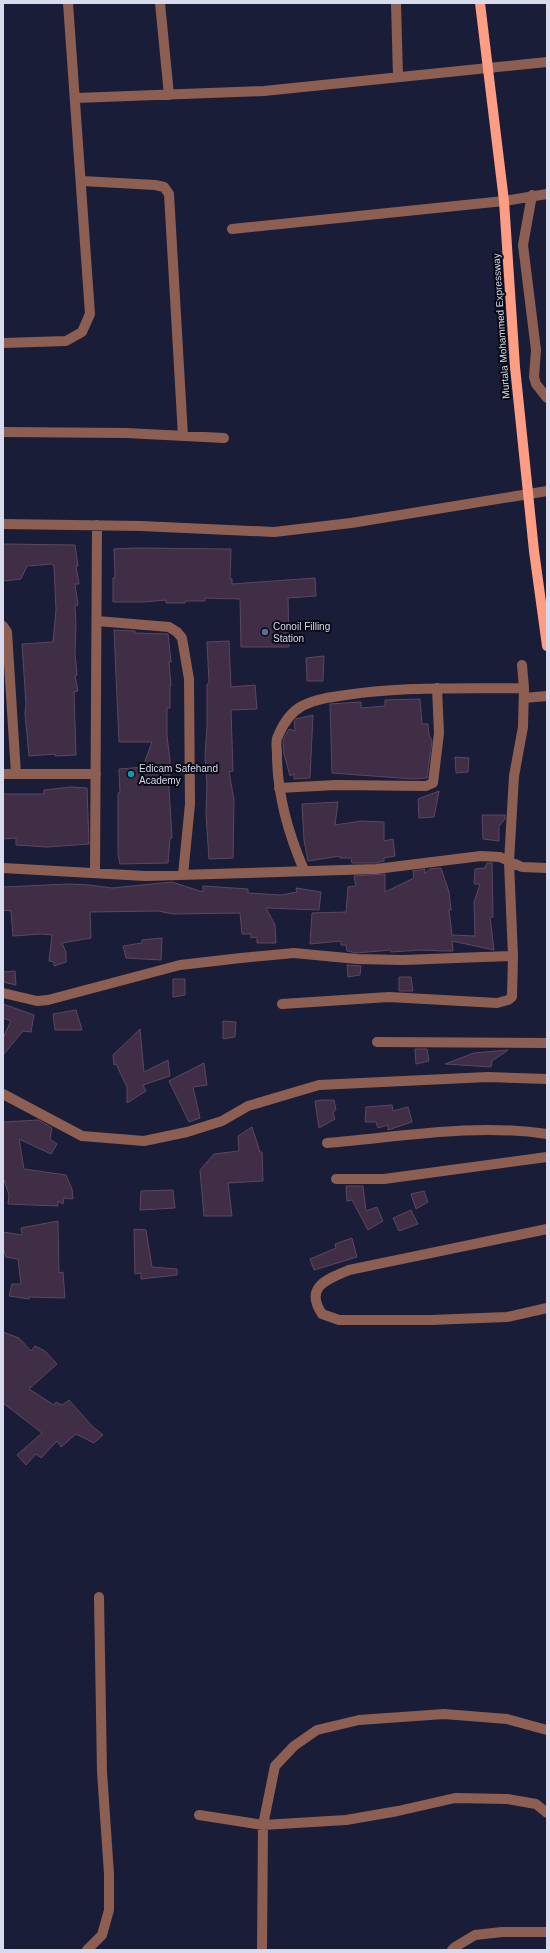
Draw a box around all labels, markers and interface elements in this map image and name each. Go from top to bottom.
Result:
street label: Murtala Mohammed Expressway [490,253,512,399]
place label: Conoil Filling Station [273,621,330,644]
marker: Conoil Filling Station [260,627,270,637]
place label: Edicam Safehand Academy [139,763,218,786]
marker: Edicam Safehand Academy [126,769,136,779]

